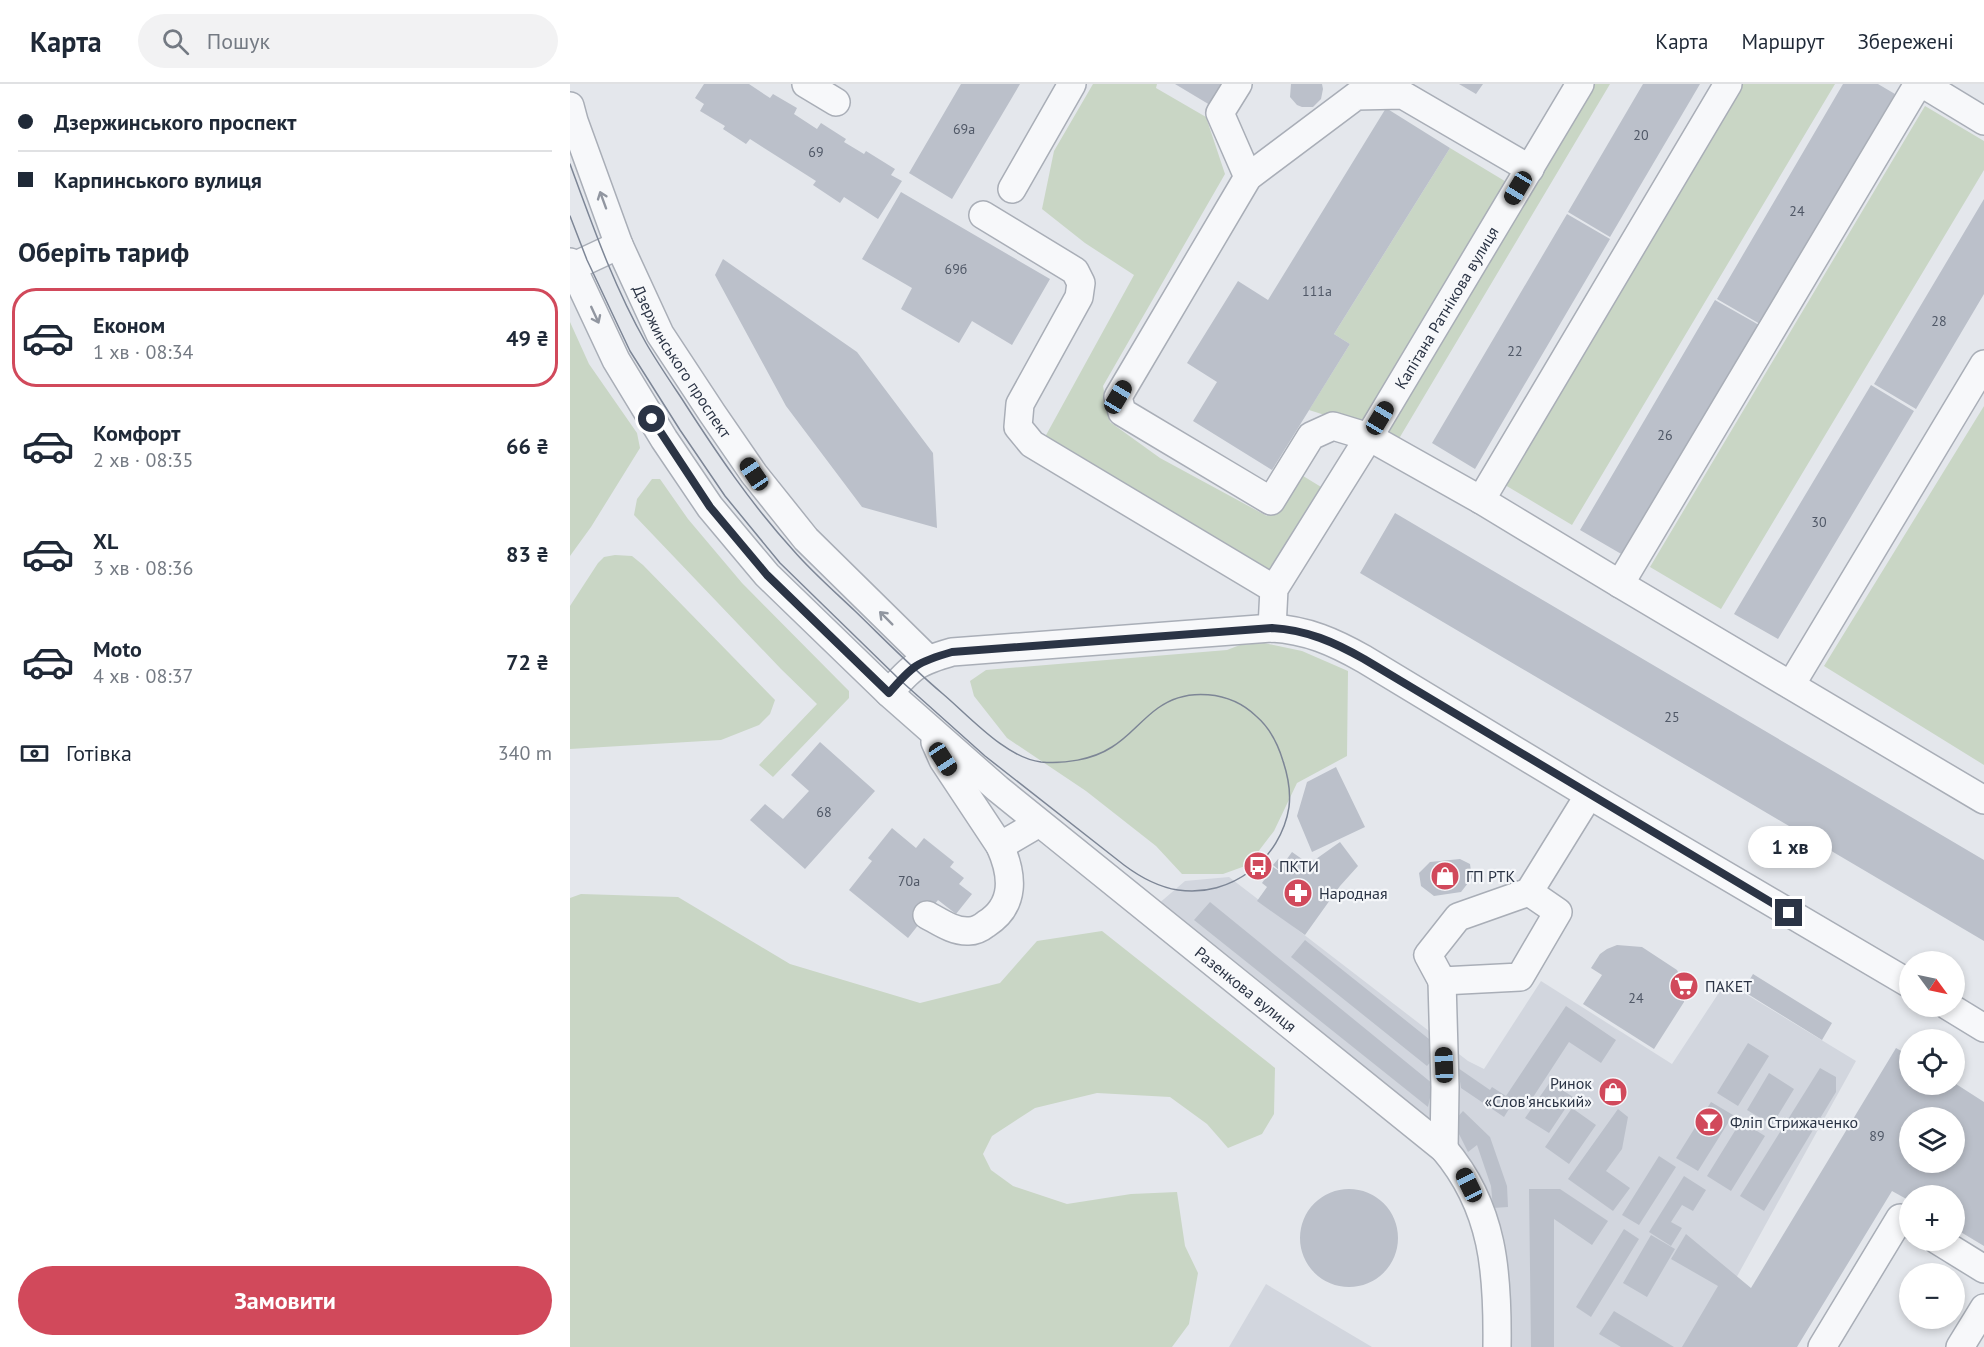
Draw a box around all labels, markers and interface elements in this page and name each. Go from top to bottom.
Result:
search box [138,14,558,68]
text: Карта [30,23,102,60]
icon: search [159,25,192,58]
text: Пошук [207,27,270,55]
text: Карта [1655,28,1708,55]
text: Маршрут [1741,28,1824,55]
text: Збережені [1857,28,1954,55]
text: Дзержинського проспект [54,108,297,136]
house number: 69а [953,120,975,138]
house number: 20 [1633,126,1649,144]
house number: 69 [808,143,824,161]
text: Карпинського вулиця [54,166,262,194]
car [1501,168,1535,208]
one-way arrow [596,191,607,210]
house number: 24 [1789,202,1805,220]
street label: Капітана Ратнікова вулиця [1390,223,1503,393]
text: Оберіть тариф [18,235,189,269]
house number: 69б [945,260,967,278]
street label: Дзержинського проспект [629,282,736,442]
house number: 111а [1302,282,1332,300]
one-way arrow [589,306,601,324]
icon: car [21,311,75,365]
text: Економ [93,311,165,339]
house number: 28 [1931,312,1947,330]
text: 49 ₴ [506,324,549,352]
text: 1 хв · 08:34 [93,339,194,365]
house number: 22 [1507,342,1523,360]
car [1101,377,1135,417]
car [1363,398,1397,438]
route start [638,405,665,432]
icon: car [21,419,75,473]
text: Комфорт [93,419,181,447]
house number: 26 [1657,426,1673,444]
text: 66 ₴ [506,432,549,460]
text: 2 хв · 08:35 [93,447,194,473]
car [736,454,772,494]
house number: 30 [1811,513,1827,531]
icon: car [21,527,75,581]
text: XL [93,527,118,555]
text: 83 ₴ [506,540,549,568]
text: 3 хв · 08:36 [93,555,194,581]
one-way arrow [879,610,894,625]
icon: car [21,635,75,689]
text: Moto [93,635,142,663]
text: 72 ₴ [506,648,549,676]
text: 4 хв · 08:37 [93,663,194,689]
house number: 25 [1664,708,1680,726]
icon: cash [18,737,51,770]
text: Готівка [66,739,132,767]
car [926,739,960,779]
text: 340 m [498,740,552,766]
house number: 68 [816,803,832,821]
callout: 1 хв [1747,826,1831,868]
text: 1 хв [1772,834,1809,860]
bus stop icon: ПКТИ [1242,850,1274,882]
place label: ПКТИ [1279,856,1319,876]
shop icon: ГП РТК [1429,860,1461,892]
place label: ГП РТК [1466,866,1515,886]
house number: 70а [898,872,920,890]
pharmacy icon: Народная [1282,877,1314,909]
place label: Народная [1319,883,1388,903]
route end [1775,899,1802,926]
street label: Разенкова вулиця [1191,942,1301,1036]
north arrow [1899,951,1965,1017]
map controls [1899,951,1965,1329]
supermarket icon: ПАКЕТ [1668,970,1700,1002]
place label: ПАКЕТ [1705,976,1752,996]
house number: 24 [1628,989,1644,1007]
button: locate [1899,1029,1965,1095]
car [1434,1047,1454,1083]
place label: Ринок «Слов'янський» [1485,1073,1592,1111]
shop icon: Ринок «Слов'янський» [1597,1076,1629,1108]
bar icon: Фліп Стрижаченко [1693,1106,1725,1138]
button: layers [1899,1107,1965,1173]
place label: Фліп Стрижаченко [1730,1112,1858,1132]
house number: 89 [1869,1127,1885,1145]
car [1453,1165,1485,1205]
button: + [1899,1185,1965,1251]
button: − [1899,1263,1965,1329]
button: Замовити [18,1266,552,1335]

